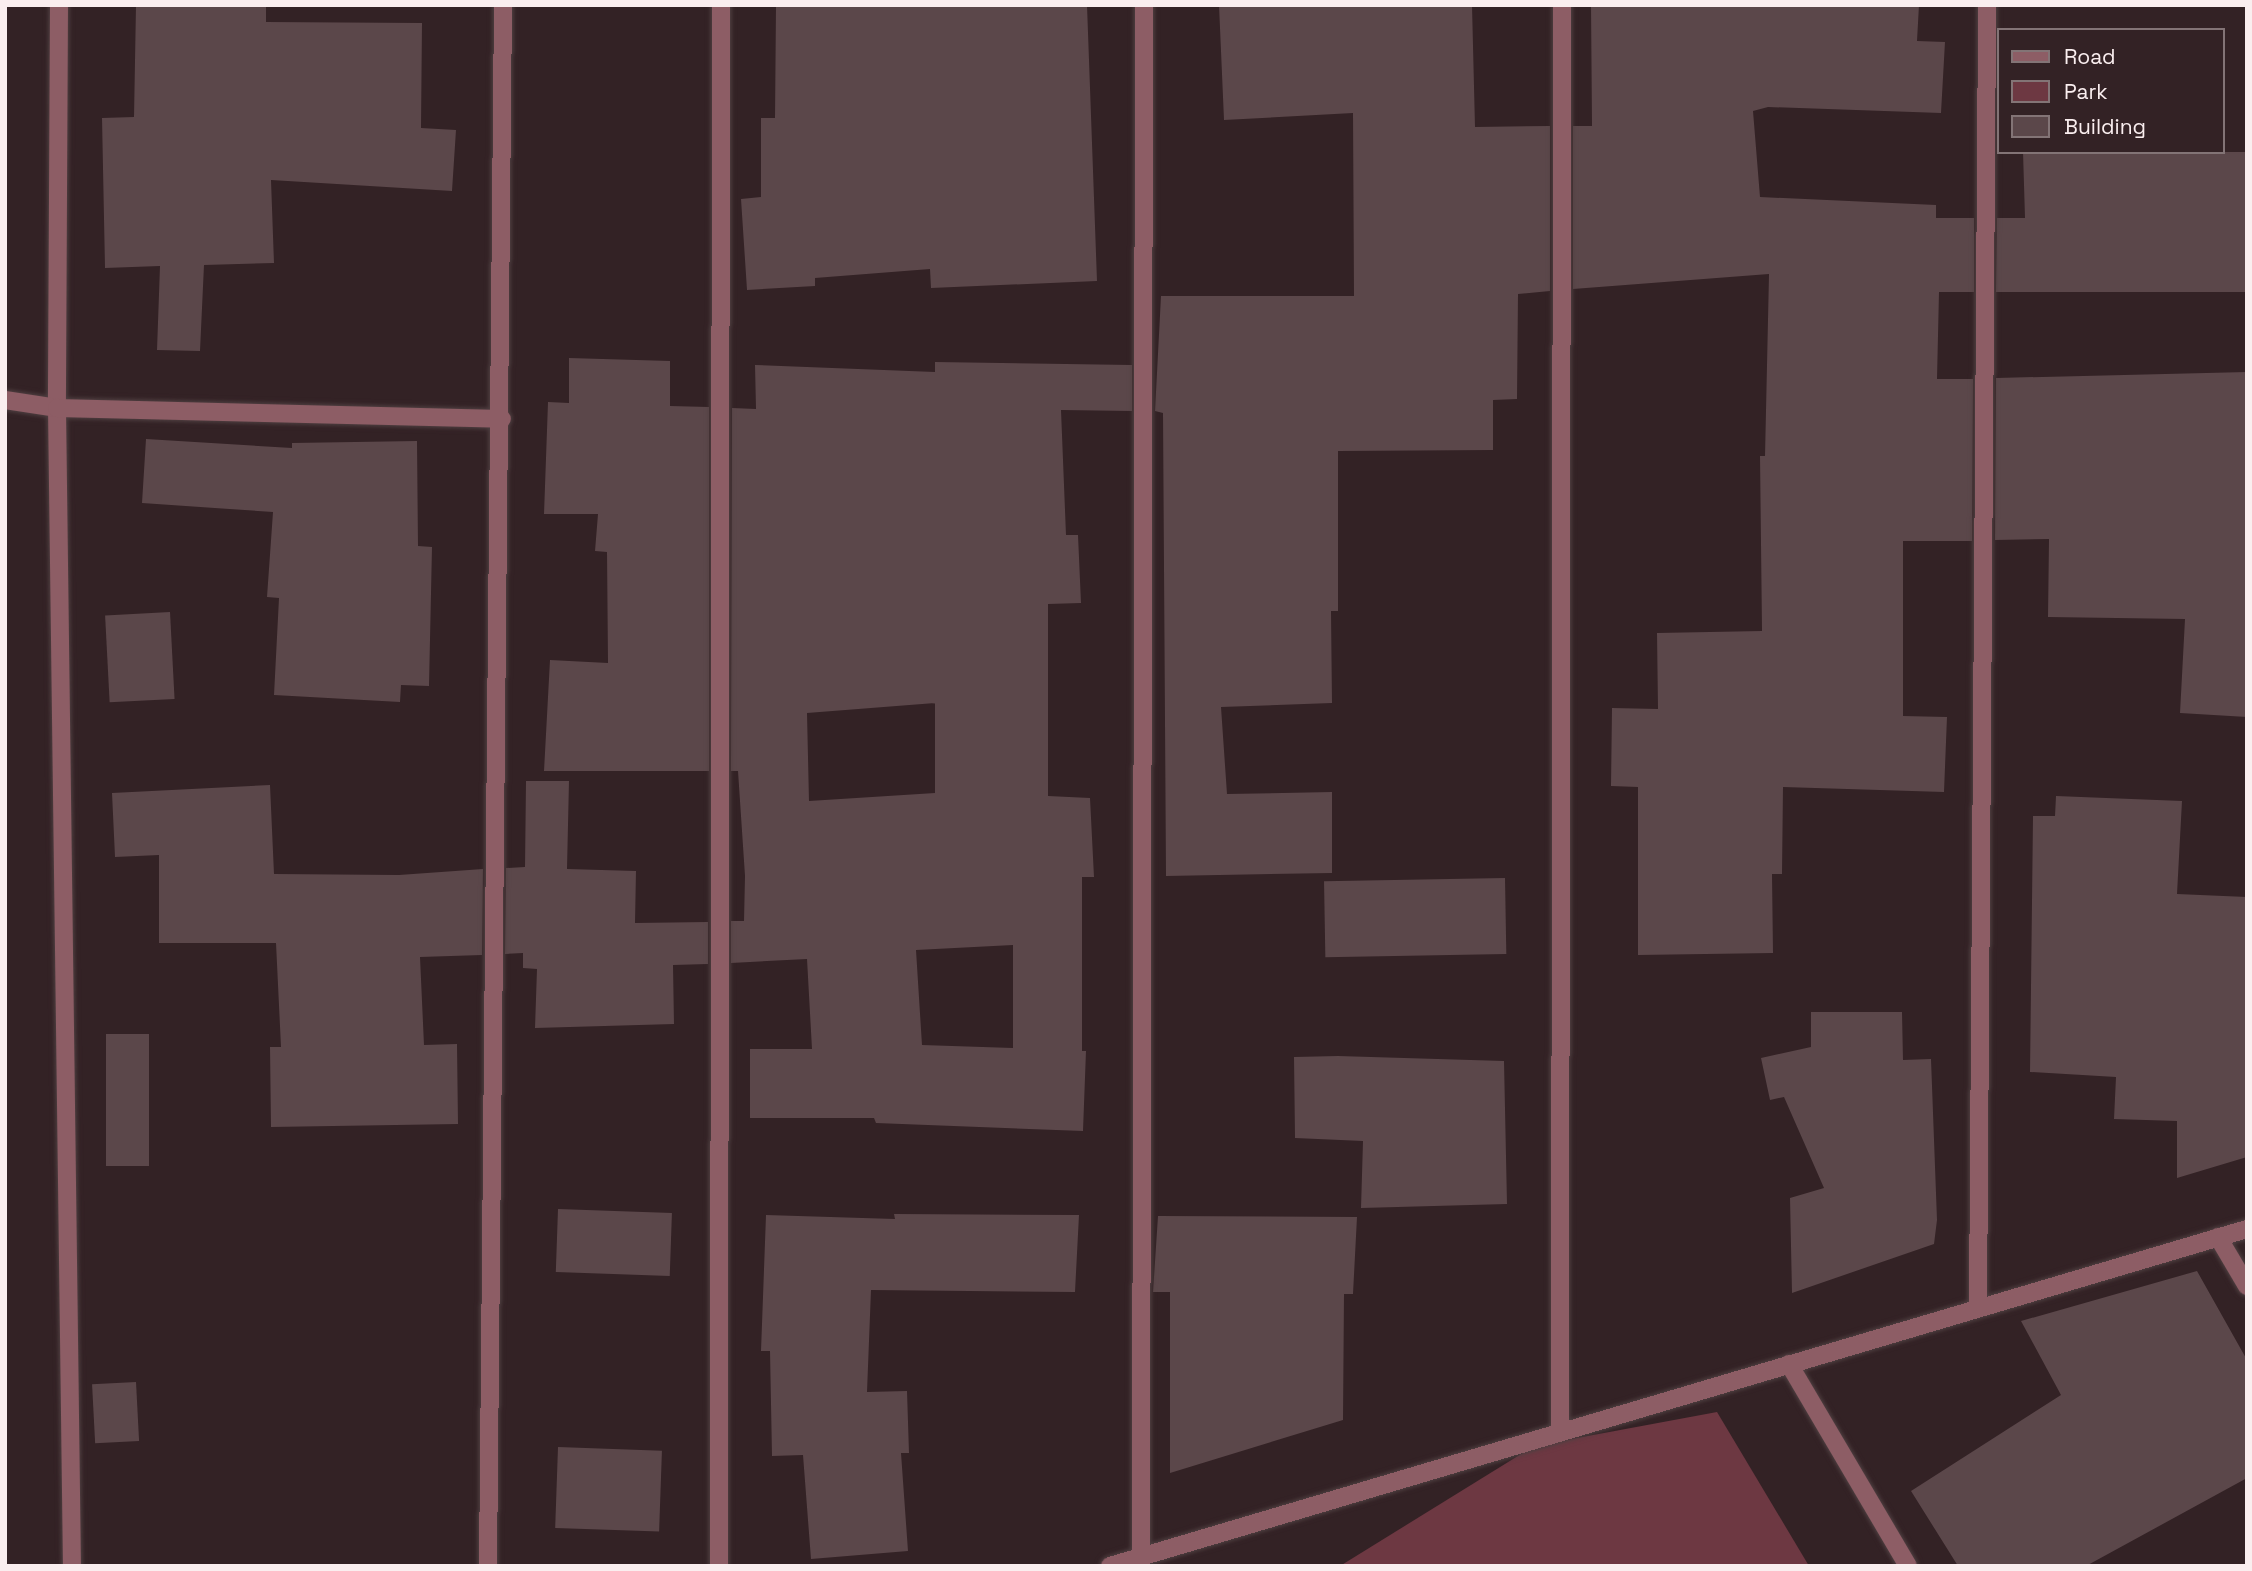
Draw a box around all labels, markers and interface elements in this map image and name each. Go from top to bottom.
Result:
legend [1996,28,2224,154]
text: Road [2064,43,2116,70]
text: Park [2064,78,2108,105]
text: Building [2064,113,2146,140]

